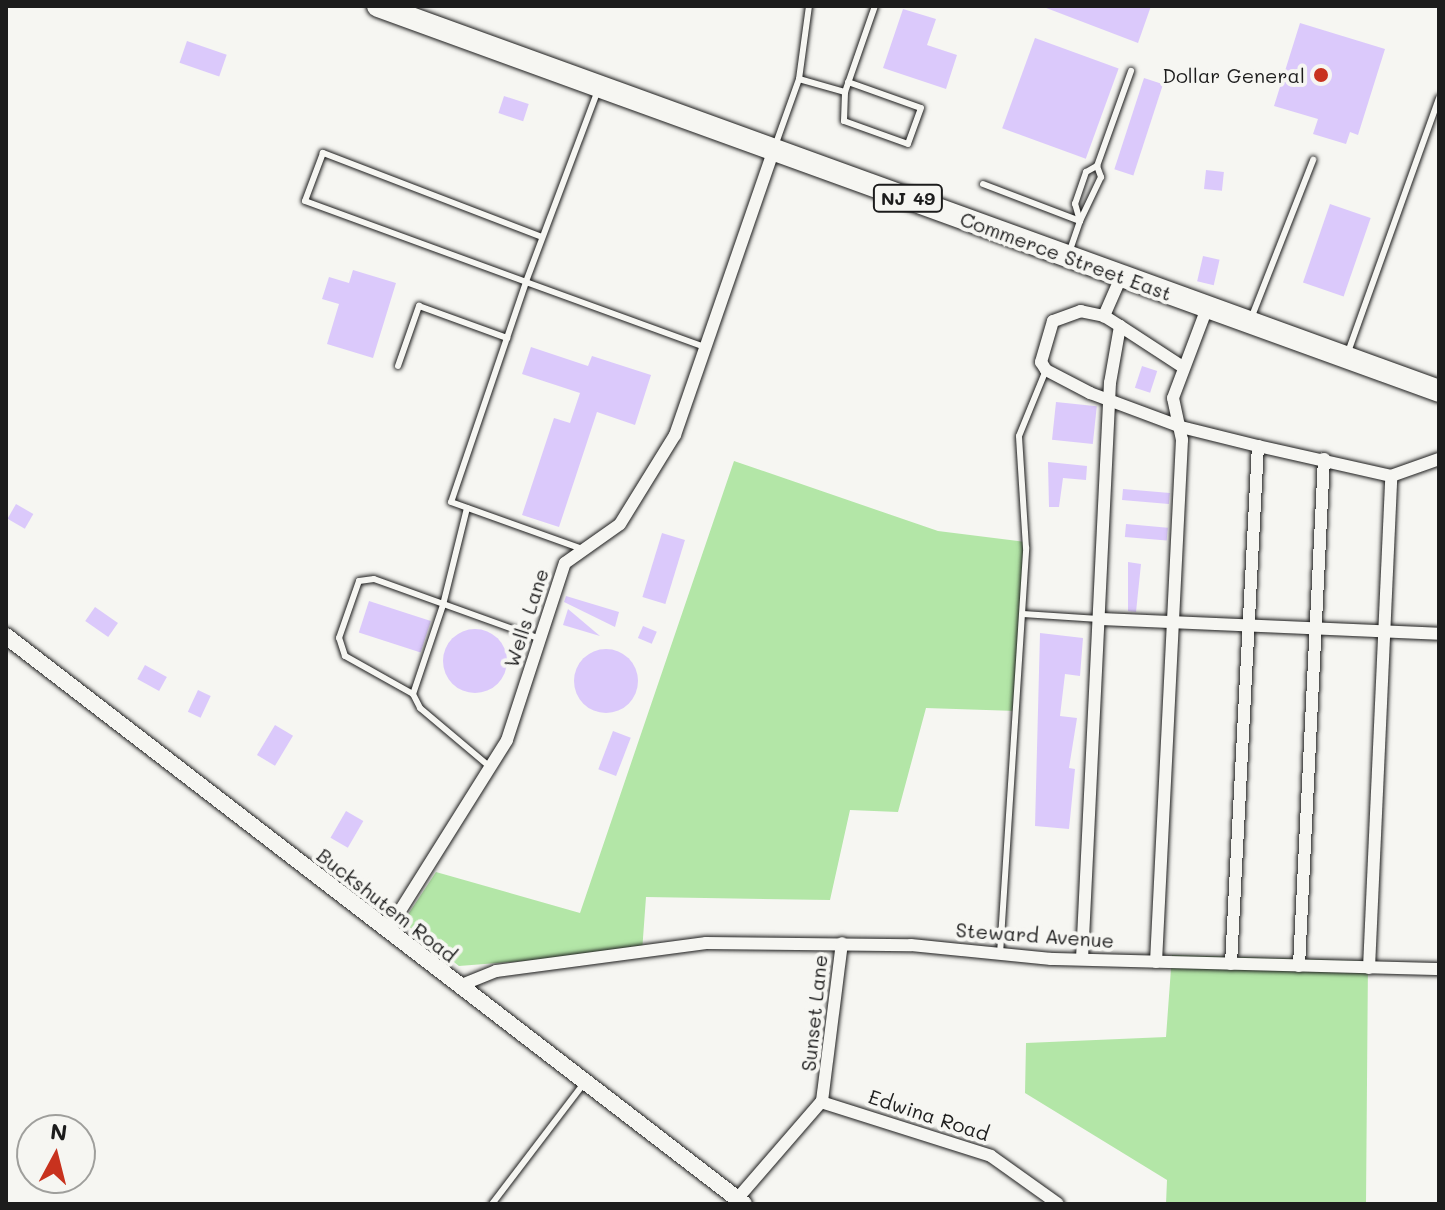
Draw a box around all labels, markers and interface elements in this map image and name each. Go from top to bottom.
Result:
place label: Dollar General [1162,63,1305,87]
marker: Dollar General [1312,66,1330,84]
road number: NJ 49 [872,184,944,212]
street label: Commerce Street East [957,207,1175,305]
street label: Wells Lane [499,566,553,670]
street label: Buckshutem Road [312,843,462,967]
street label: Steward Avenue [955,917,1115,953]
street label: Sunset Lane [796,954,832,1072]
street label: Edwina Road [866,1084,992,1146]
north arrow [16,1114,96,1194]
text: N [49,1116,69,1147]

